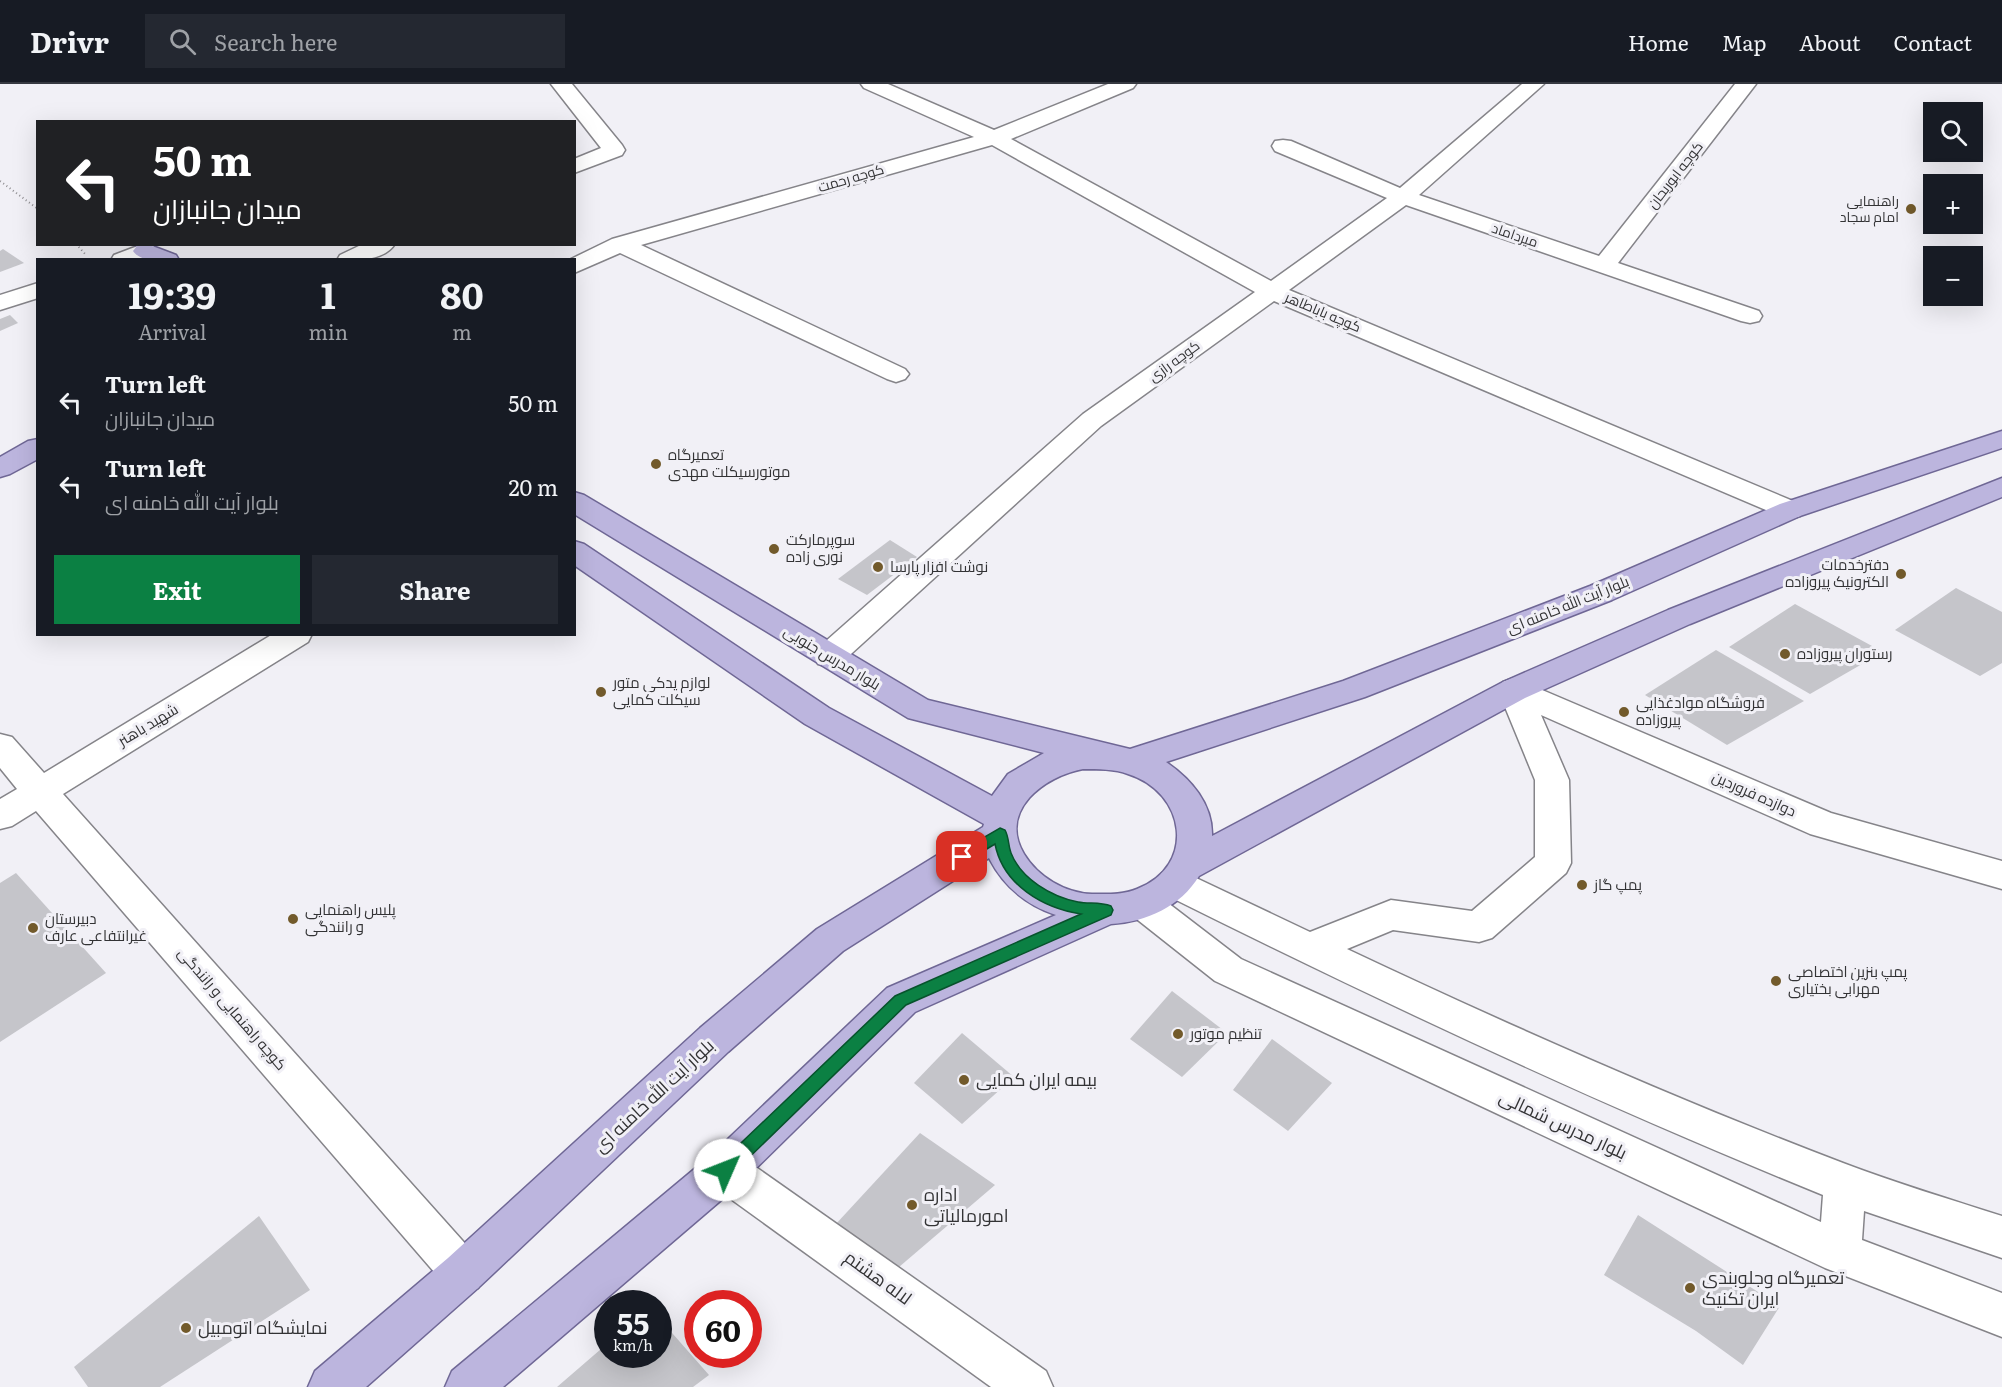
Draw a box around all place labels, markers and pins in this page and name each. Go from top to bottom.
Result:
place label: راهنمایی امام سجاد [1840,190,1899,227]
marker: راهنمایی امام سجاد [1904,202,1918,216]
place label: تعمیرگاه موتورسیکلت مهدی [668,442,790,482]
marker: تعمیرگاه موتورسیکلت مهدی [649,457,663,471]
place label: سوپرمارکت نوری زاده [786,527,855,567]
marker: سوپرمارکت نوری زاده [767,542,781,556]
place label: دفترخدمات الکترونیک پیروزاده [1785,552,1889,592]
place label: نوشت افزار پارسا [890,554,988,577]
marker: نوشت افزار پارسا [871,560,885,574]
marker: دفترخدمات الکترونیک پیروزاده [1894,567,1908,581]
place label: رستوران پیروزاده [1797,641,1892,664]
marker: رستوران پیروزاده [1778,647,1792,661]
place label: لوازم یدکی متور سیکلت کمایی [612,670,711,710]
marker: لوازم یدکی متور سیکلت کمایی [594,685,608,699]
place label: فروشگاه موادغذایی پیروزاده [1636,690,1765,730]
marker: فروشگاه موادغذایی پیروزاده [1617,705,1631,719]
pin [936,831,987,882]
place label: پمپ گاز [1593,872,1642,895]
marker: پمپ گاز [1575,878,1589,892]
place label: پلیس راهنمایی و رانندگی [305,897,396,937]
place label: دبیرستان غیرانتفاعی عارف [45,906,147,946]
marker: پلیس راهنمایی و رانندگی [286,912,300,926]
marker: دبیرستان غیرانتفاعی عارف [26,921,40,935]
place label: پمپ بنزین اختصاصی مهرابی بختیاری [1788,959,1907,999]
marker: پمپ بنزین اختصاصی مهرابی بختیاری [1769,974,1783,988]
place label: تنظیم موتور [1189,1021,1262,1044]
marker: تنظیم موتور [1171,1027,1185,1041]
place label: بیمه ایران کمایی [976,1065,1097,1092]
marker: بیمه ایران کمایی [957,1073,971,1087]
place label: اداره امورمالیاتی [924,1180,1009,1228]
marker: اداره امورمالیاتی [905,1198,919,1212]
place label: تعمیرگاه وجلوبندی ایران تکنیک [1702,1263,1844,1311]
marker: تعمیرگاه وجلوبندی ایران تکنیک [1683,1281,1697,1295]
place label: نمایشگاه اتومبیل [198,1313,328,1340]
marker: نمایشگاه اتومبیل [179,1321,193,1335]

